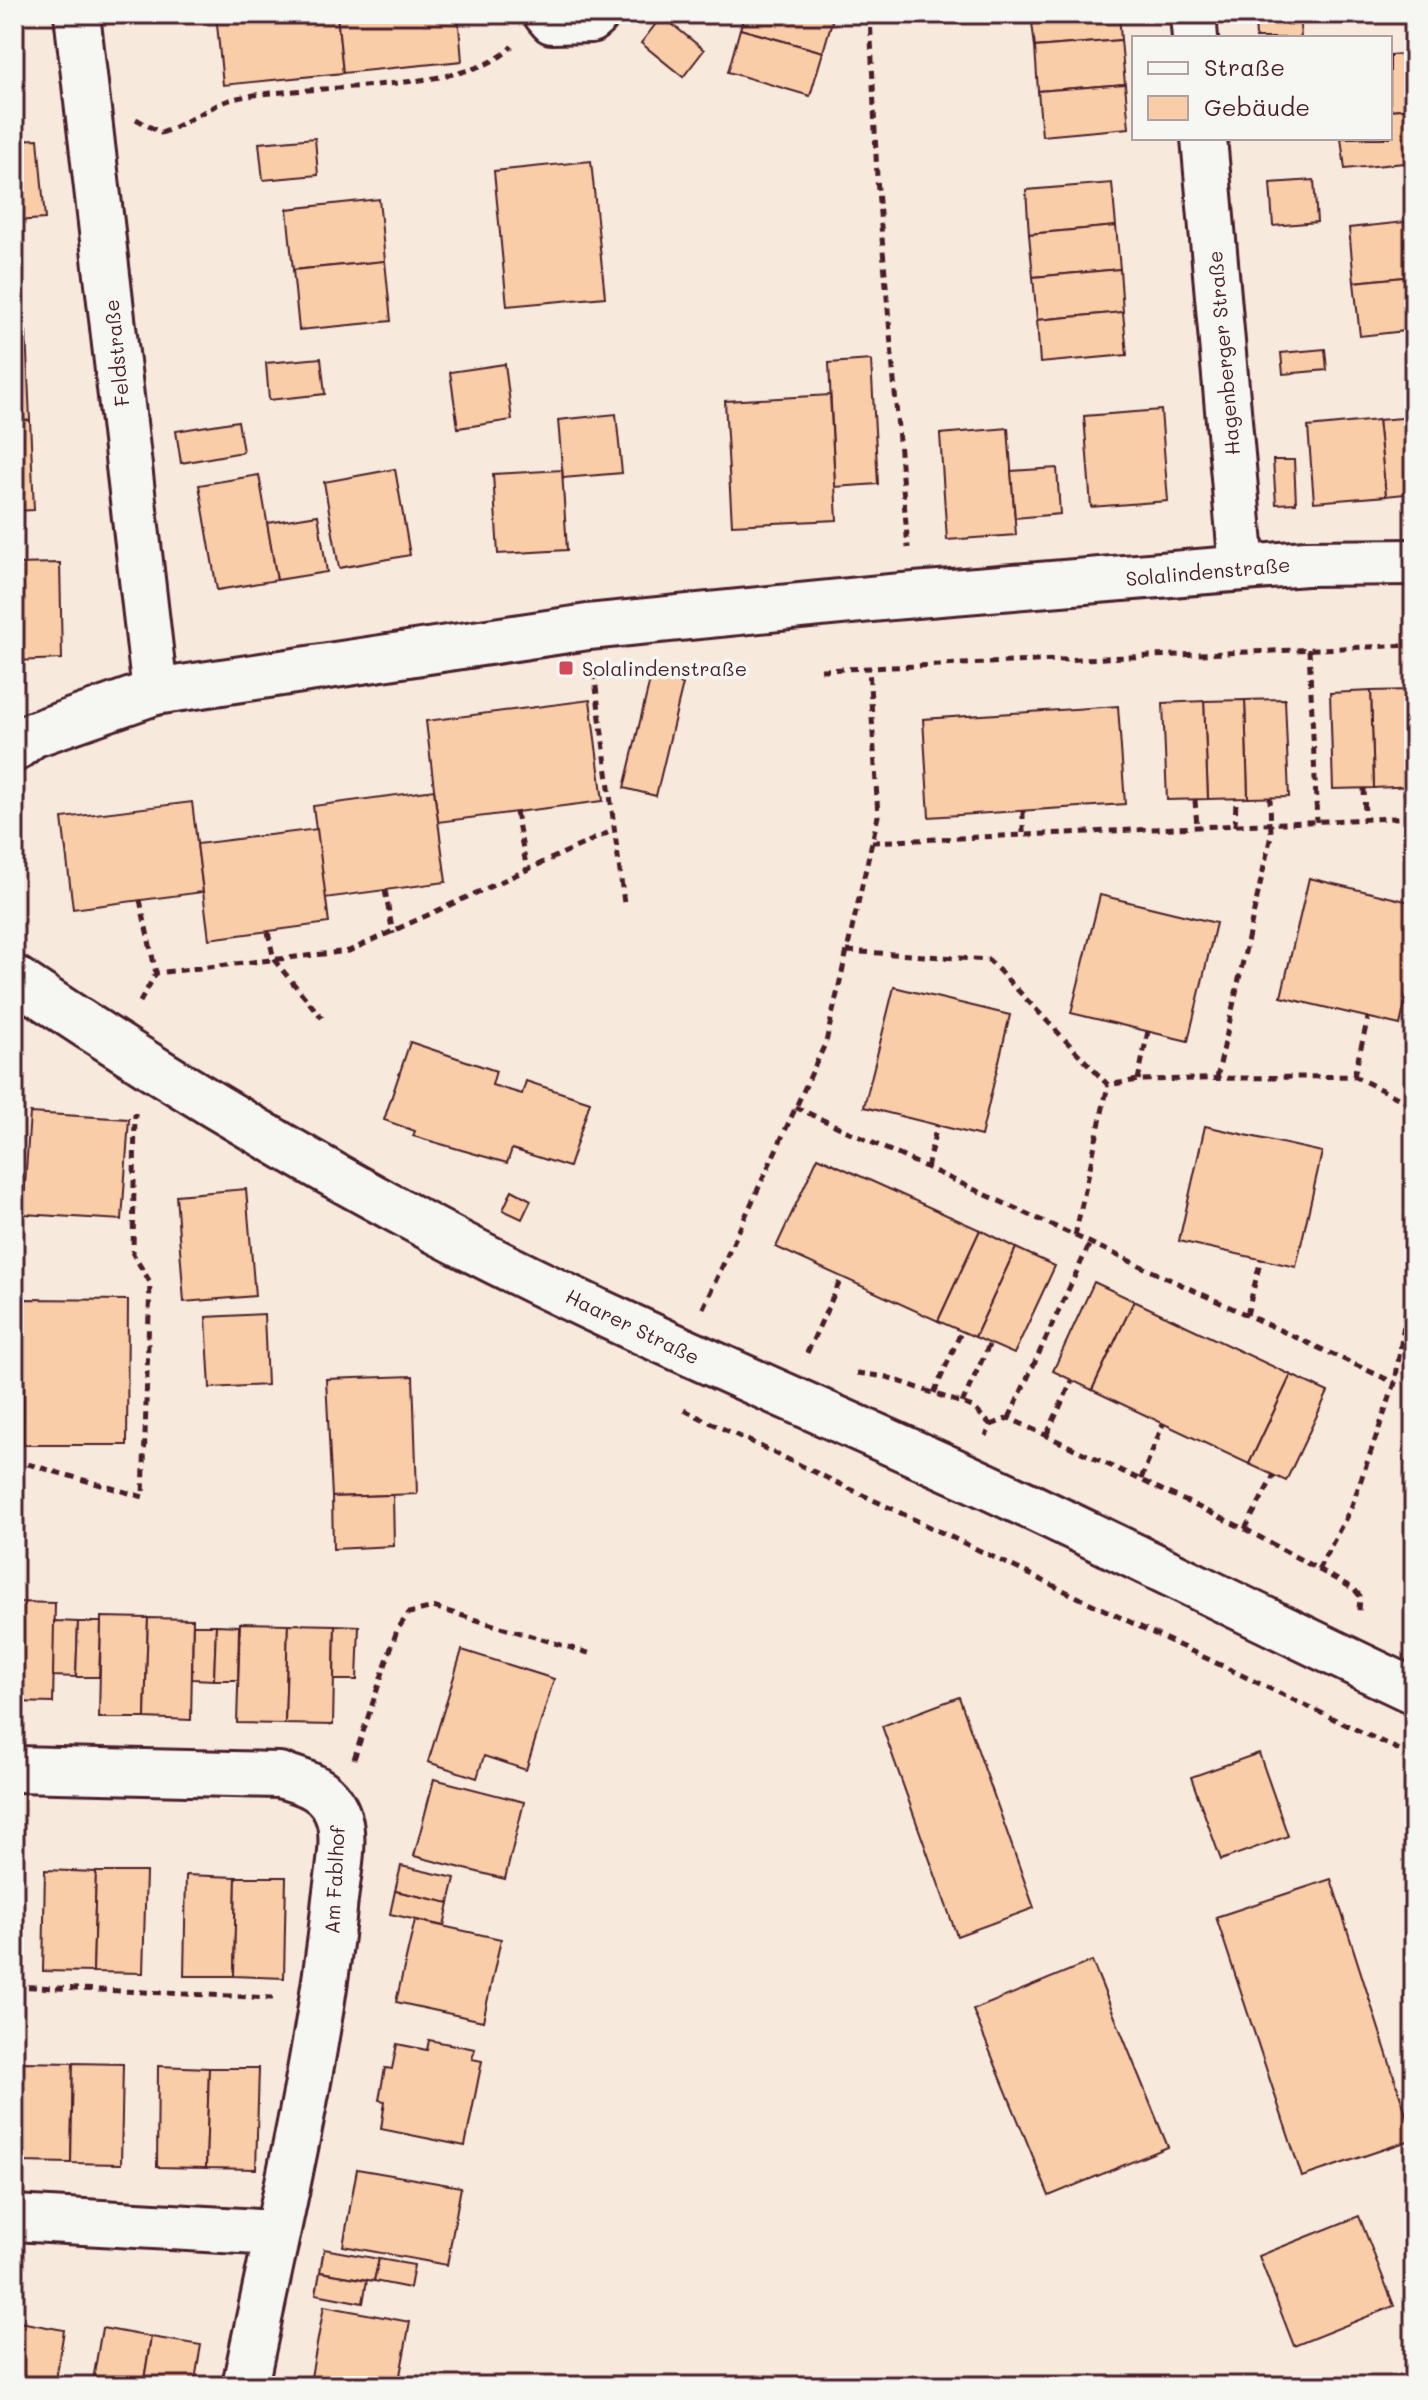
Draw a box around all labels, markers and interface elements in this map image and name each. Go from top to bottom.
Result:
legend [1132,36,1392,140]
text: Straße [1204,51,1285,82]
text: Gebäude [1204,91,1310,122]
street label: Hagenberger Straße [1201,250,1245,456]
street label: Feldstraße [97,298,135,408]
street label: Solalindenstraße [1125,551,1291,591]
place label: Solalindenstraße [582,655,747,681]
marker: Solalindenstraße [557,659,575,677]
street label: Haarer Straße [562,1282,704,1370]
street label: Am Fablhof [318,1824,350,1935]

